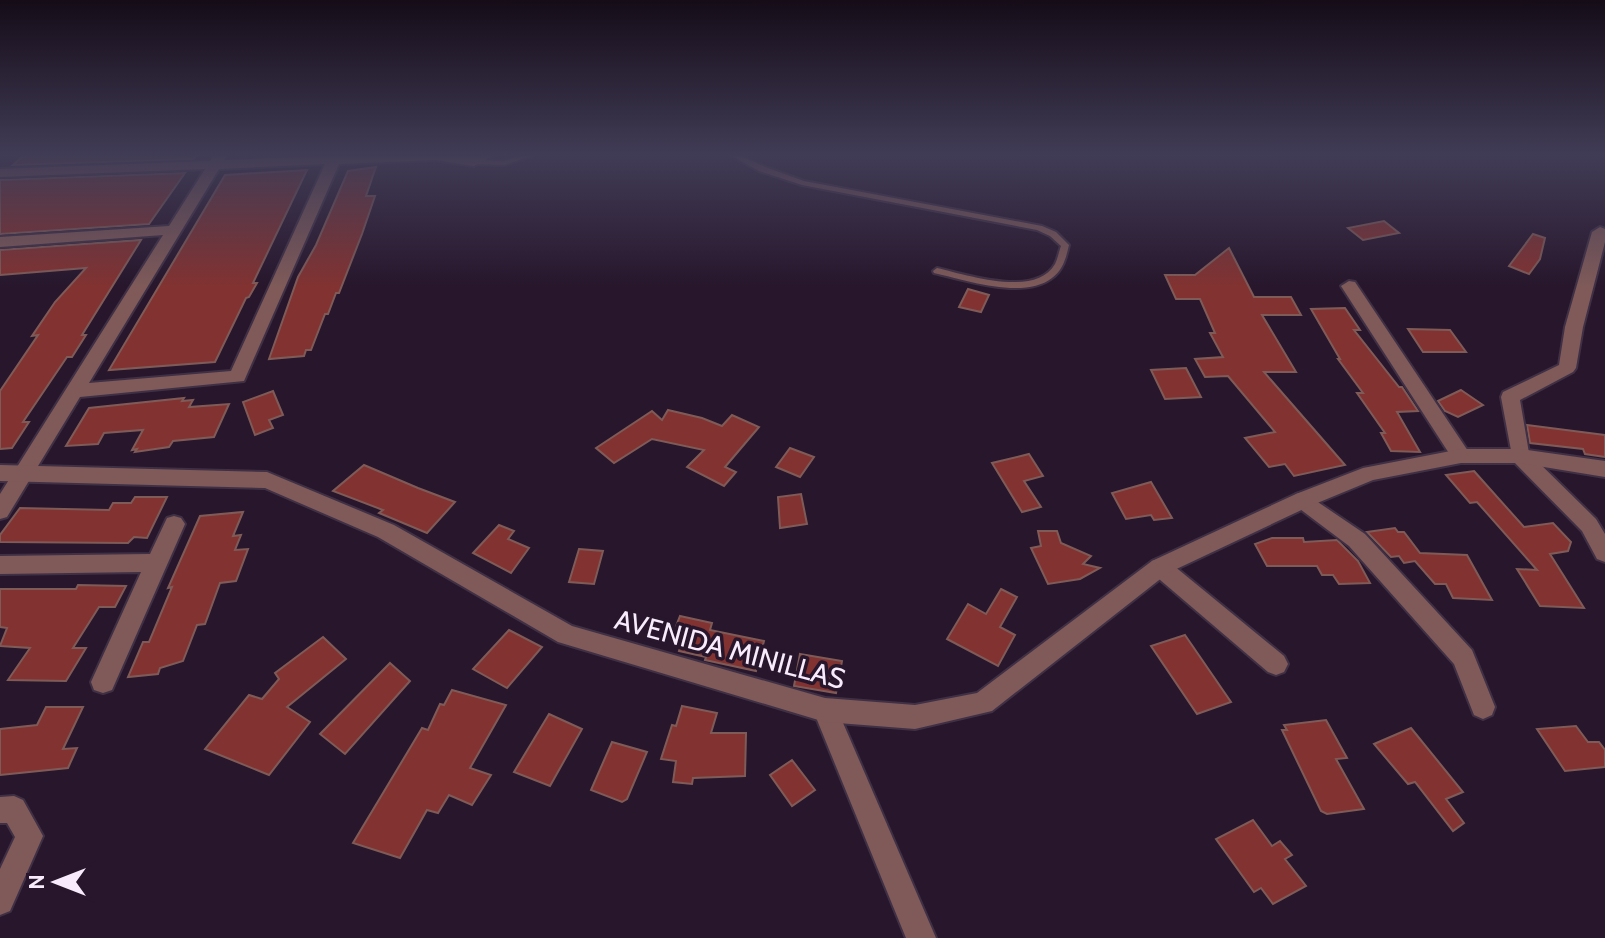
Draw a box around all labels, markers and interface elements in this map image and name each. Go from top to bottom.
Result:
street label: AVENIDA MINILLAS [611,602,849,696]
north arrow [16,842,96,922]
text: N [23,874,50,890]

